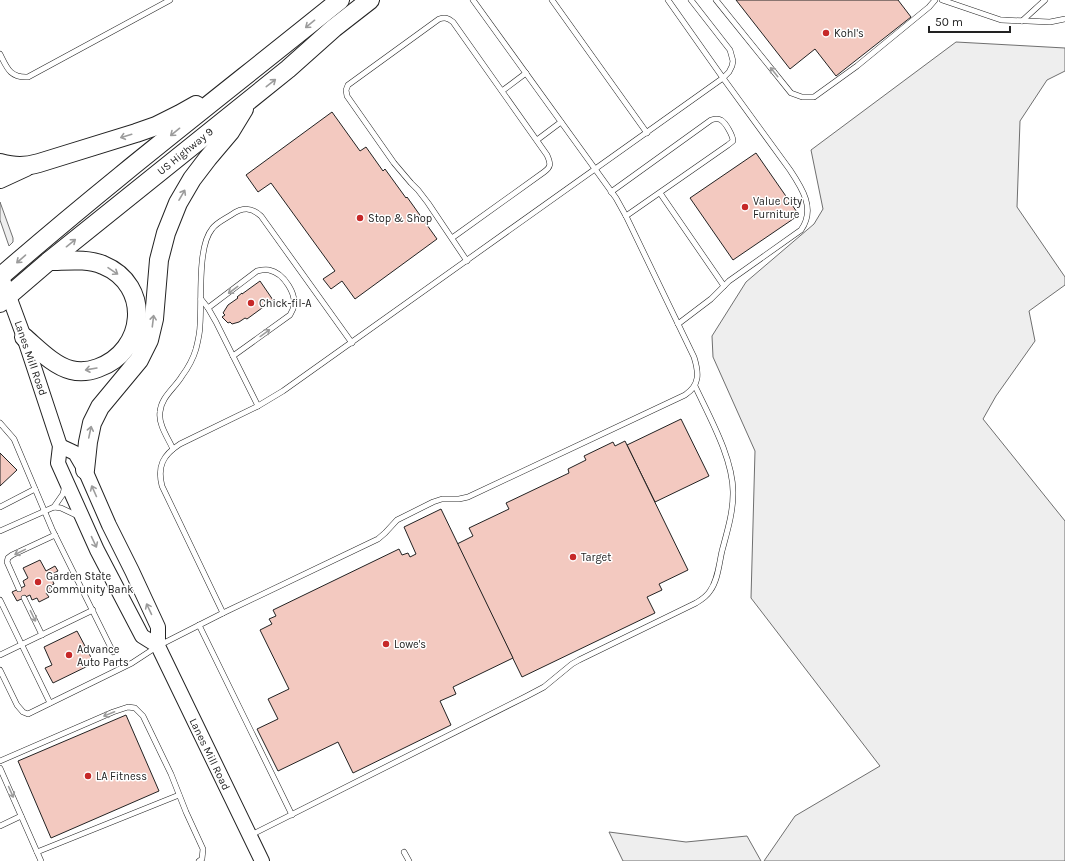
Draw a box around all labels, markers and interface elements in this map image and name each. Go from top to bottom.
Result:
scale bar [929,8,1010,34]
text: 50 m [935,15,963,29]
one-way arrow [304,20,315,29]
place label: Kohl's [834,27,864,40]
marker: Kohl's [821,28,831,38]
one-way arrow [769,67,778,78]
one-way arrow [265,78,276,87]
street label: US Highway 9 [155,125,216,178]
one-way arrow [170,127,181,136]
one-way arrow [120,133,133,140]
one-way arrow [179,189,187,201]
place label: Value City Furniture [753,195,802,221]
marker: Value City Furniture [740,202,750,212]
place label: Stop & Shop [368,212,432,225]
marker: Stop & Shop [355,213,365,223]
one-way arrow [66,238,77,247]
one-way arrow [16,254,26,263]
one-way arrow [108,267,119,275]
one-way arrow [228,285,239,294]
place label: Chick-fil-A [259,297,312,310]
marker: Chick-fil-A [246,298,256,308]
one-way arrow [150,315,157,328]
street label: Lanes Mill Road [12,319,49,397]
one-way arrow [259,329,270,337]
one-way arrow [85,365,98,373]
one-way arrow [87,425,95,438]
one-way arrow [90,486,97,498]
one-way arrow [90,535,98,547]
one-way arrow [14,549,26,556]
place label: Target [581,551,611,564]
marker: Target [568,552,578,562]
place label: Garden State Community Bank [46,570,134,596]
marker: Garden State Community Bank [33,577,43,587]
one-way arrow [145,603,152,615]
one-way arrow [30,610,37,622]
place label: Lowe's [394,638,426,651]
marker: Lowe's [381,639,391,649]
place label: Advance Auto Parts [77,643,129,669]
marker: Advance Auto Parts [64,650,74,660]
one-way arrow [104,710,116,718]
street label: Lanes Mill Road [186,716,233,792]
place label: LA Fitness [96,770,147,783]
marker: LA Fitness [83,771,93,781]
one-way arrow [7,786,15,798]

